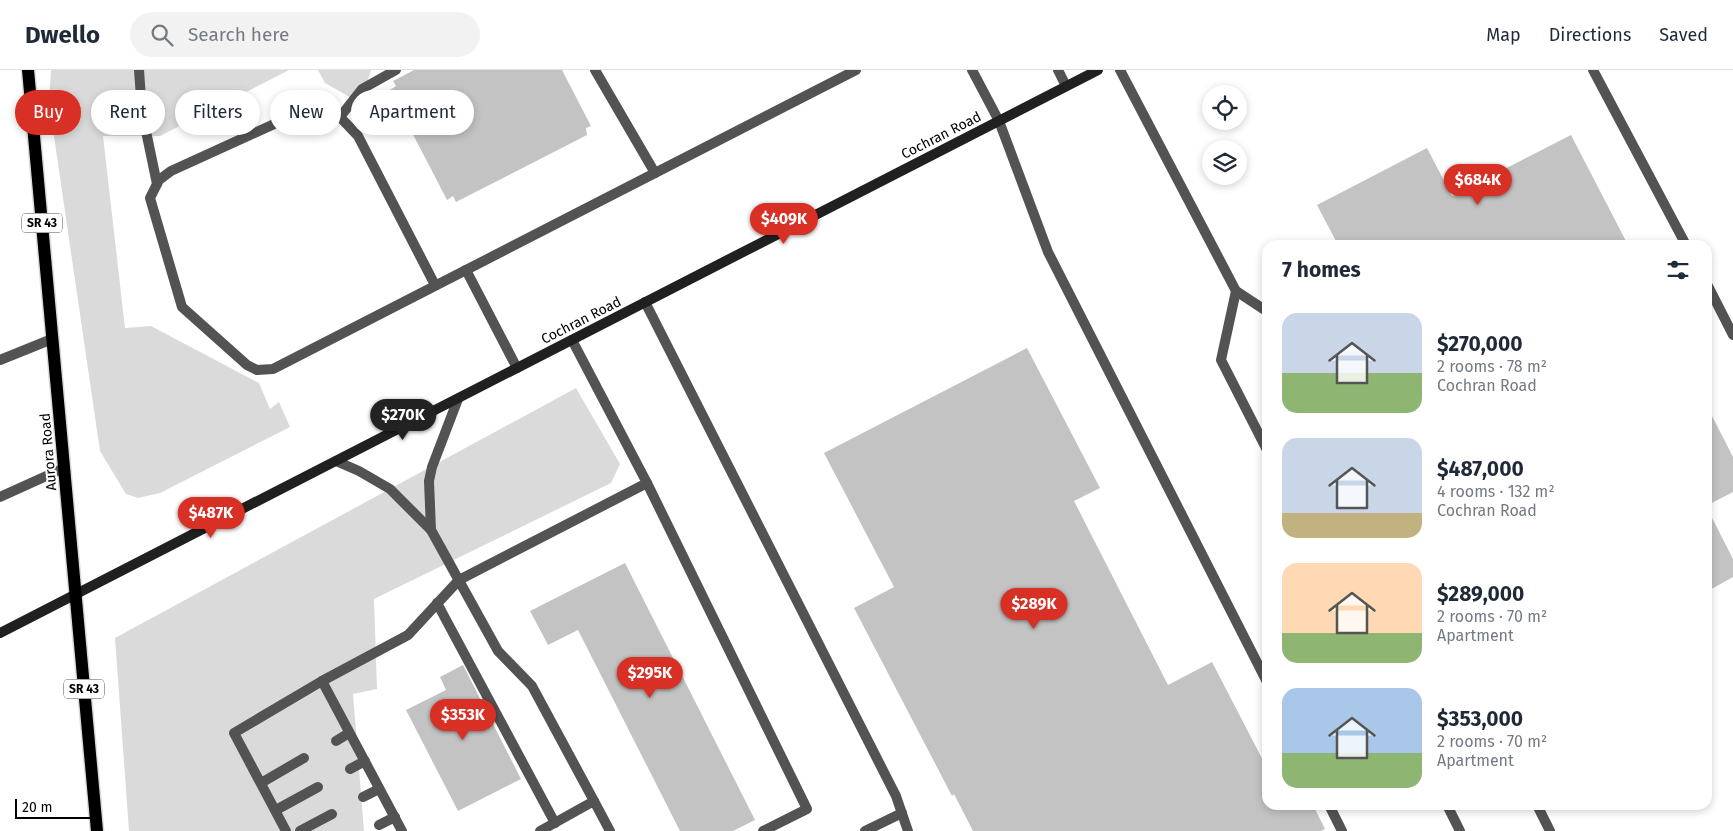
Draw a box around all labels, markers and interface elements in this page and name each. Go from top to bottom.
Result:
search box [130,12,480,57]
text: Dwello [25,21,100,49]
icon: search [148,21,176,49]
text: Search here [188,23,289,46]
text: Map [1486,24,1521,46]
text: Directions [1549,24,1631,46]
text: Saved [1659,24,1708,46]
map controls [1202,85,1247,185]
button: locate [1202,85,1247,130]
chip: Buy [15,90,81,135]
chip: Rent [91,90,165,135]
chip: Filters [175,90,260,135]
chip: New [270,90,341,135]
chip: Apartment [351,90,474,135]
street label: Cochran Road [898,108,984,163]
button: layers [1202,140,1247,185]
pin: $684K [1443,164,1513,206]
text: $684K [1455,170,1501,189]
pin: $409K [749,202,819,245]
text: $409K [761,209,807,228]
road number: SR 43 [22,214,62,232]
icon: filters [1664,256,1692,284]
text: 7 homes [1282,257,1361,283]
street label: Cochran Road [538,293,624,348]
text: $270,000 [1437,331,1522,357]
icon: home [1322,333,1382,393]
text: 2 rooms · 78 m² [1437,357,1547,376]
text: Cochran Road [1437,376,1537,395]
pin: $270K [368,398,438,441]
text: $270K [381,405,425,424]
street label: Aurora Road [37,412,60,491]
text: $487,000 [1437,456,1524,482]
icon: home [1322,458,1382,518]
text: 4 rooms · 132 m² [1437,482,1555,501]
pin: $487K [176,496,246,539]
text: Cochran Road [1437,501,1537,520]
text: $487K [189,503,233,522]
text: $289,000 [1437,581,1524,607]
icon: home [1322,583,1382,643]
pin: $289K [999,588,1069,630]
text: $289K [1011,594,1057,613]
text: 2 rooms · 70 m² [1437,607,1547,626]
text: Apartment [1437,626,1514,645]
pin: $295K [615,656,685,699]
text: $295K [628,663,672,682]
road number: SR 43 [64,680,104,698]
pin: $353K [428,698,498,741]
text: $353K [441,705,485,724]
text: $353,000 [1437,706,1523,732]
icon: home [1322,708,1382,768]
text: 2 rooms · 70 m² [1437,732,1547,751]
text: Apartment [1437,751,1514,770]
scale bar [15,796,94,819]
text: 20 m [22,799,52,816]

